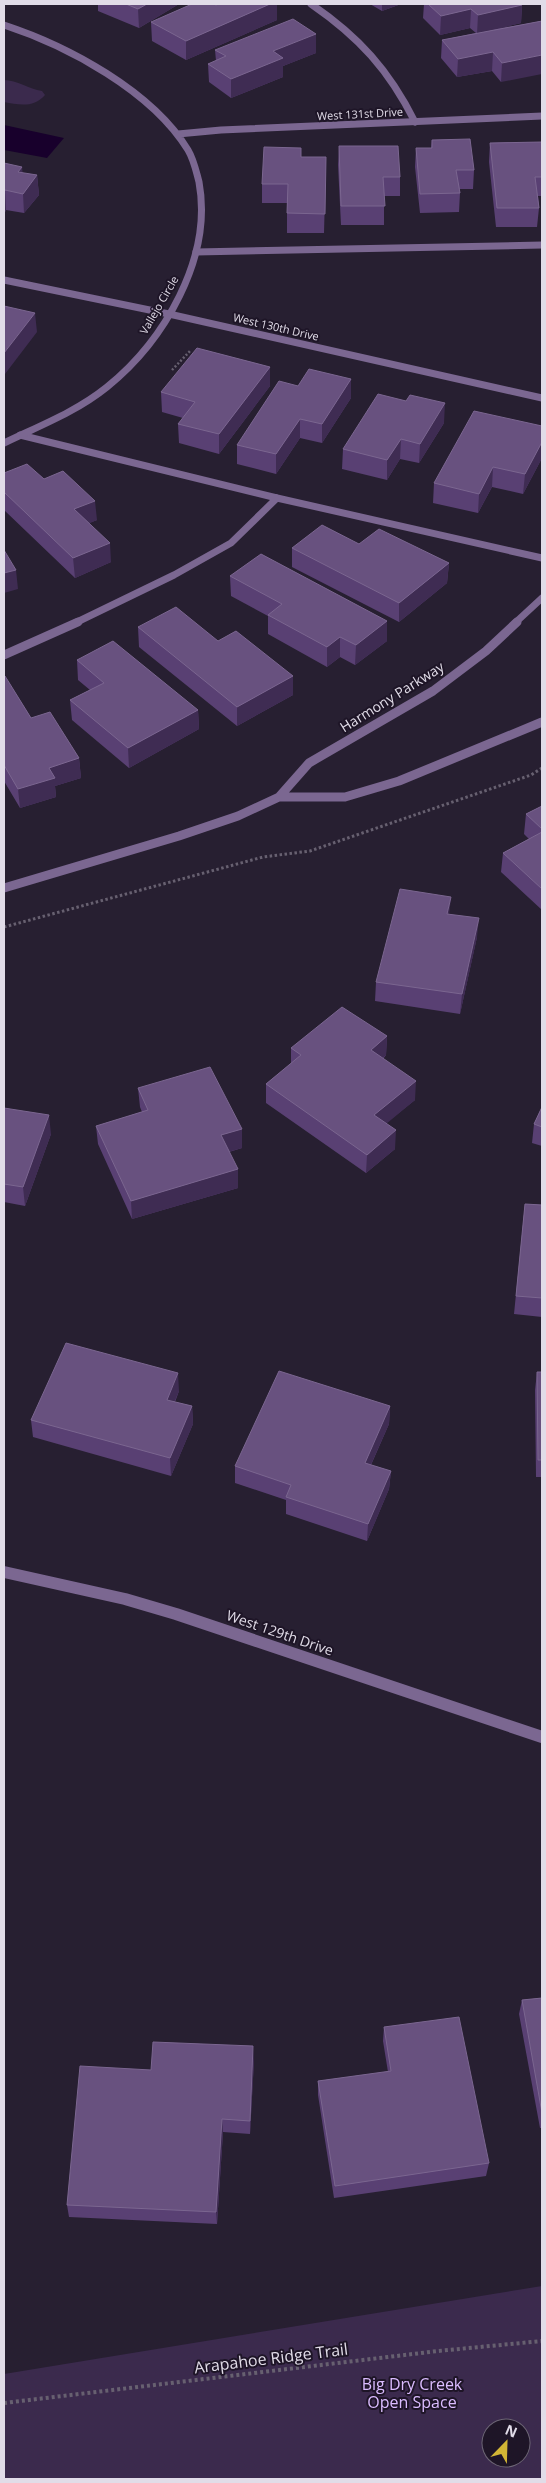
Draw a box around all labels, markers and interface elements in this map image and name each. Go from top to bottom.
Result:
street label: West 131st Drive [317,104,403,123]
street label: Vallejo Circle [136,273,181,337]
street label: West 130th Drive [232,309,321,344]
street label: Harmony Parkway [336,656,448,736]
street label: West 129th Drive [224,1605,336,1660]
street label: Arapahoe Ridge Trail [193,2338,349,2378]
park label: Big Dry Creek Open Space [362,2373,463,2413]
north arrow [481,2418,531,2468]
text: N [502,2420,520,2442]

